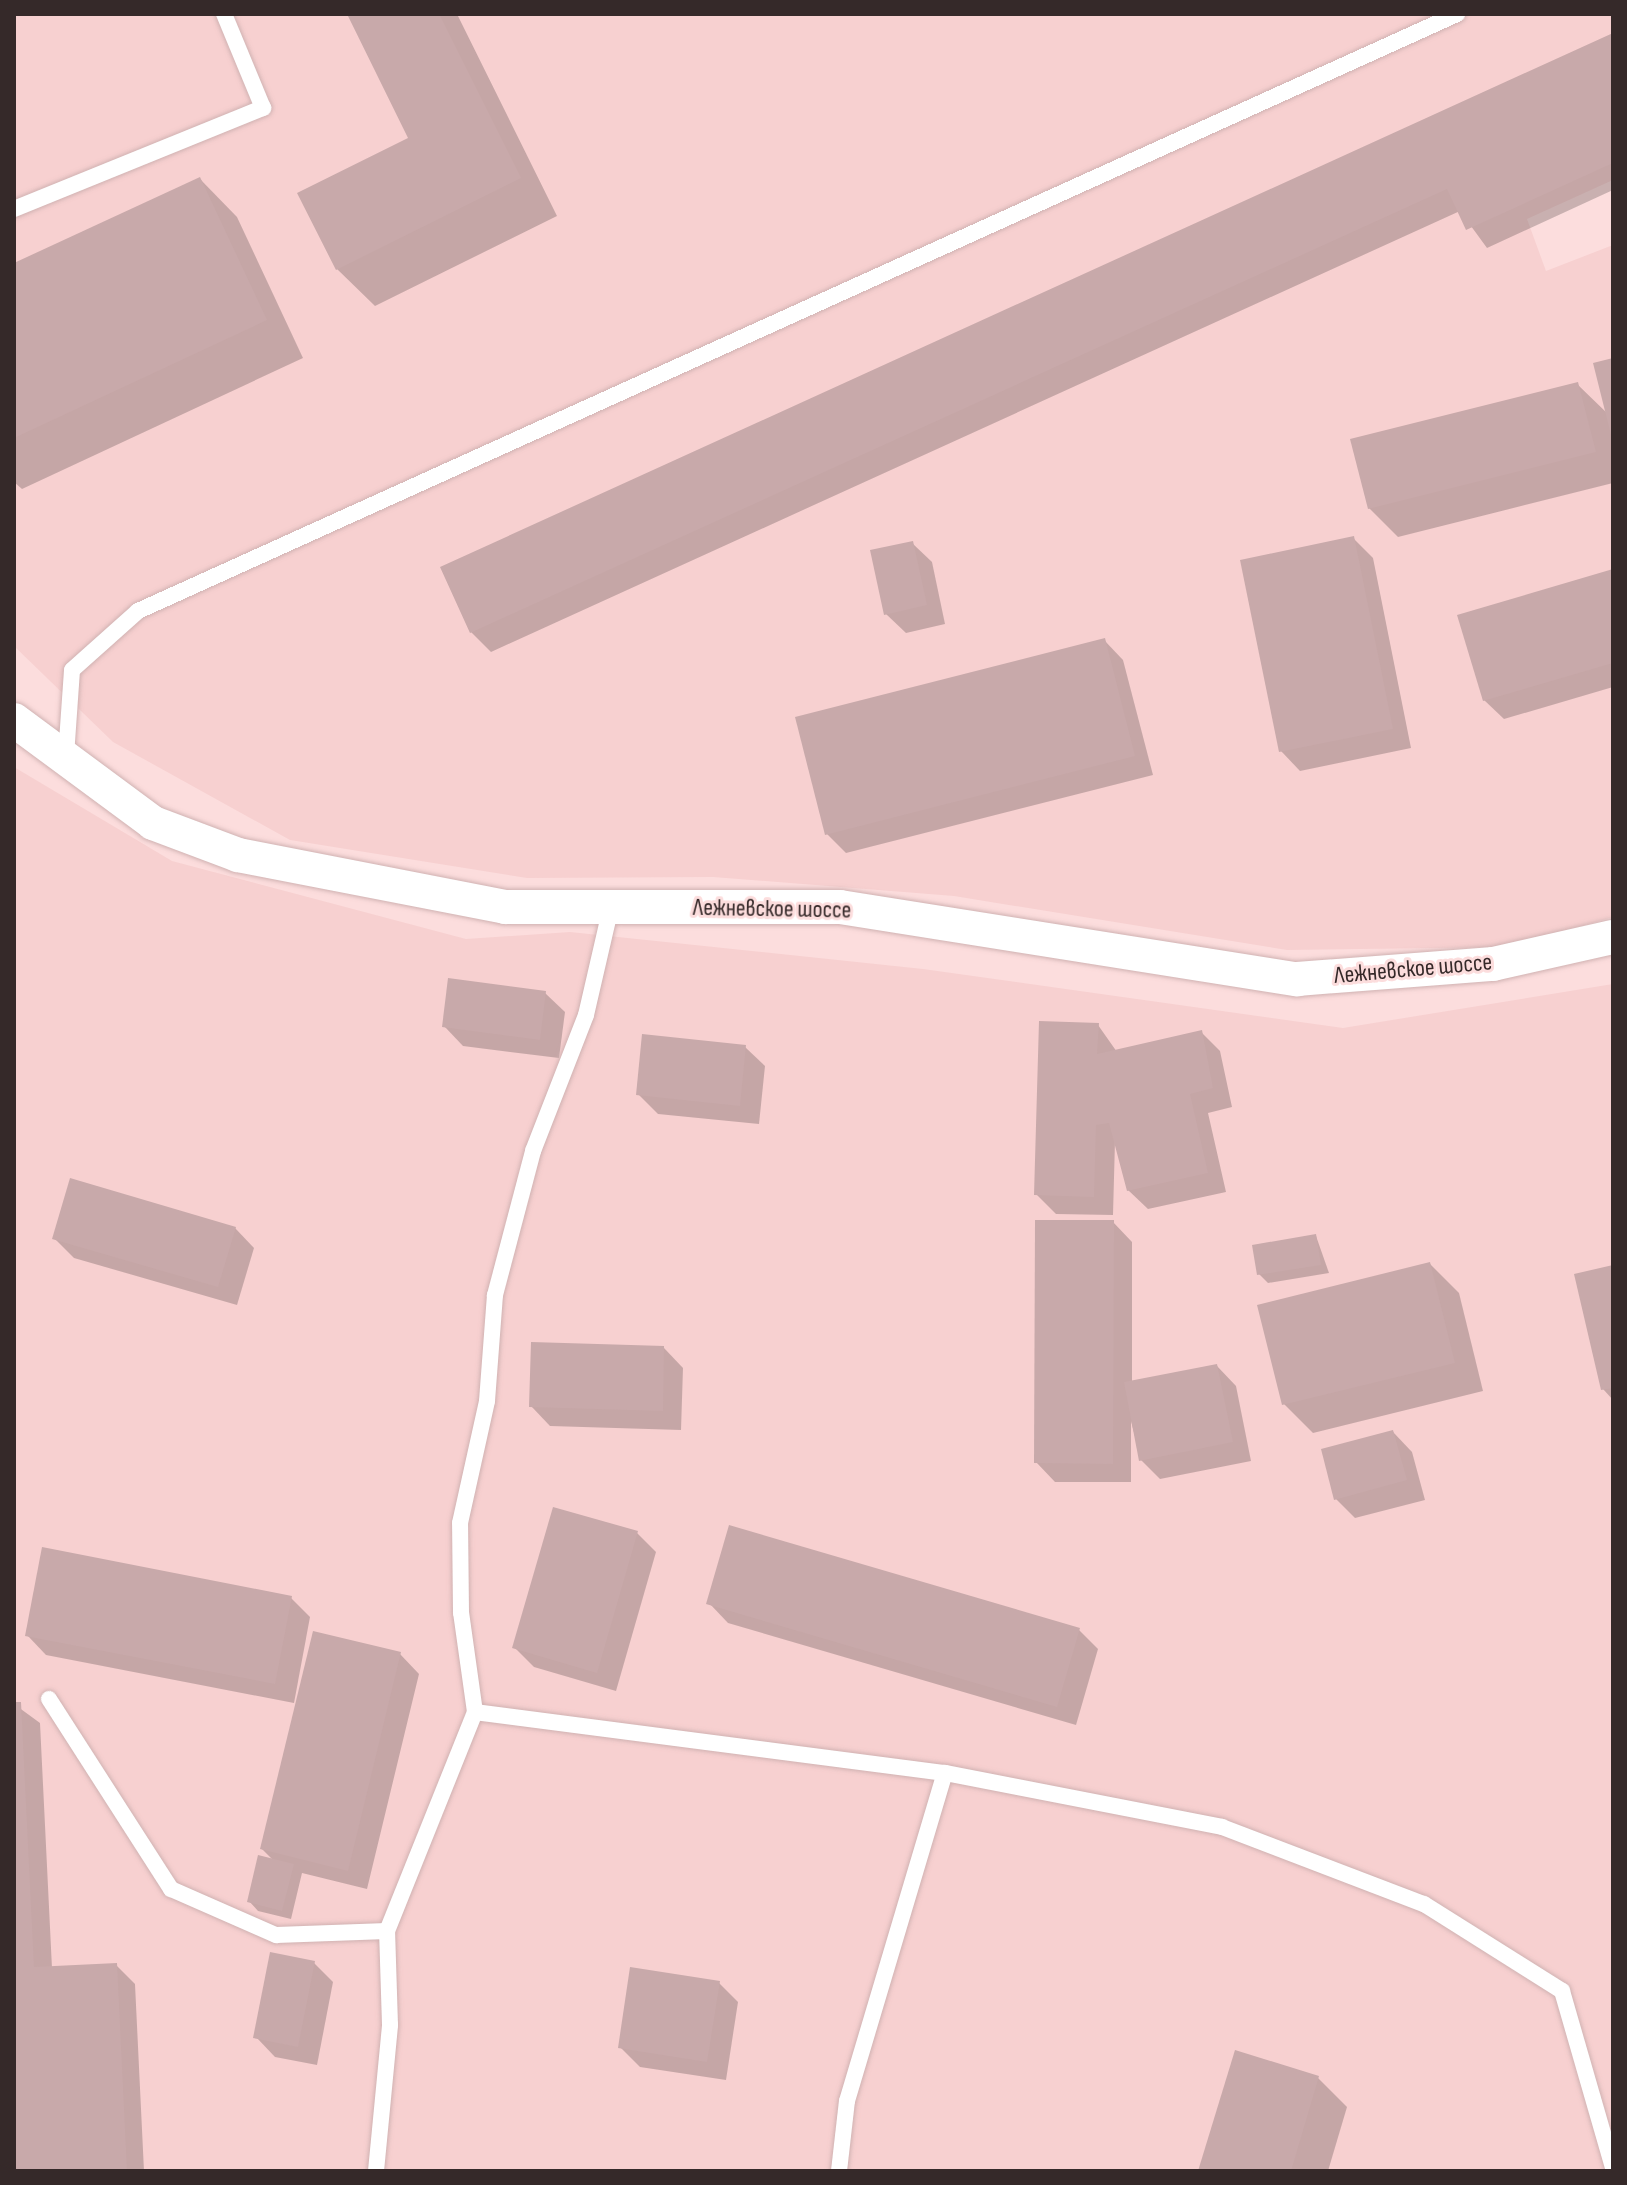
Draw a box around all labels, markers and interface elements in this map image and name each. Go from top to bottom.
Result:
street label: Лежневское шоссе [693,893,851,925]
street label: Лежневское шоссе [1333,948,1493,990]

